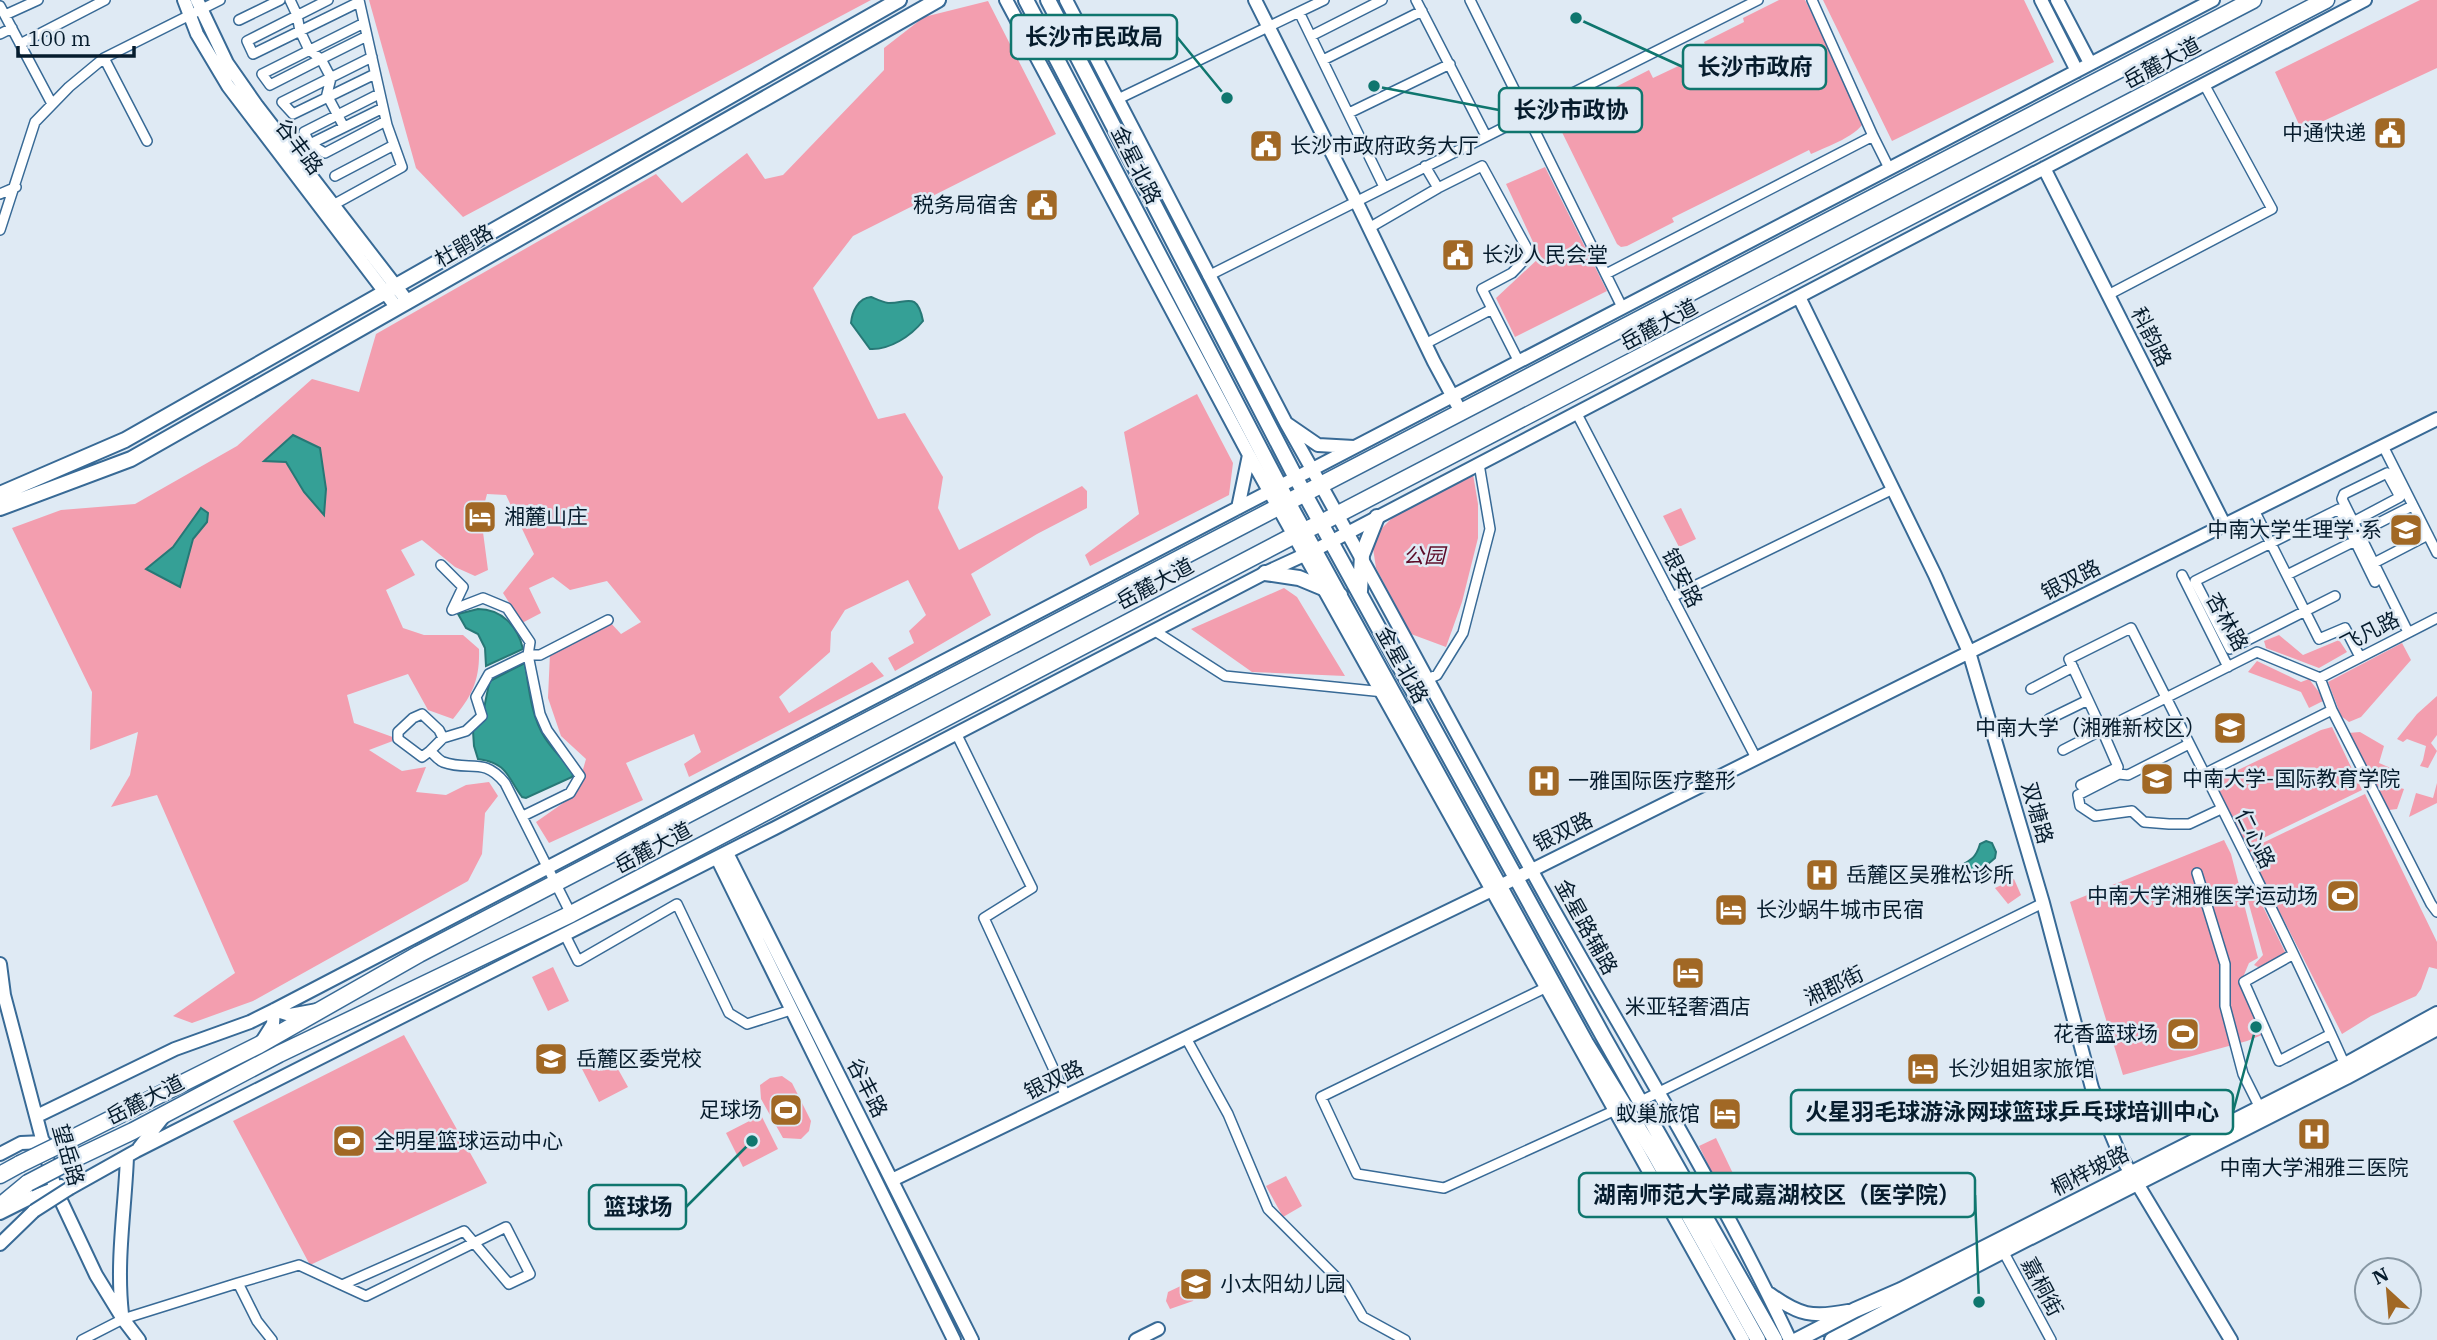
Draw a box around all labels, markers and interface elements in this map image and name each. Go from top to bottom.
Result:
scale bar [18,14,133,58]
callout: 长沙市民政局 [1011,15,1177,59]
text: 长沙市民政局 [1025,21,1163,51]
text: 100 m [28,24,91,52]
street label: 岳麓大道 [2118,30,2205,94]
callout: 长沙市政府 [1683,45,1826,89]
text: 长沙市政府 [1698,51,1813,81]
callout: 长沙市政协 [1499,88,1642,132]
text: 长沙市政协 [1514,94,1629,124]
street label: 谷丰路 [270,113,330,180]
public building icon: 中通快递 [2371,114,2409,152]
place label: 中通快递 [2282,118,2366,146]
street label: 金星北路 [1105,121,1168,208]
public building icon: 长沙市政府政务大厅 [1247,127,1285,165]
place label: 长沙市政府政务大厅 [1290,131,1479,159]
public building icon: 税务局宿舍 [1023,186,1061,224]
place label: 税务局宿舍 [913,190,1018,218]
street label: 杜鹃路 [429,217,498,273]
public building icon: 长沙人民会堂 [1439,236,1477,274]
place label: 长沙人民会堂 [1482,240,1608,268]
street label: 岳麓大道 [1615,292,1702,356]
street label: 科韵路 [2125,302,2179,371]
hotel icon: 湘麓山庄 [461,498,499,536]
place label: 湘麓山庄 [504,502,588,530]
school or university icon: 中南大学生理学·系 [2387,511,2425,549]
place label: 中南大学生理学·系 [2207,515,2382,543]
park label: 公园 [1403,541,1448,569]
street label: 银安路 [1656,543,1710,612]
street label: 岳麓大道 [1111,551,1198,615]
street label: 银双路 [2036,552,2105,606]
street label: 杏林路 [2200,587,2255,656]
street label: 飞凡路 [2335,604,2404,658]
street label: 金星北路 [1370,621,1435,708]
school or university icon: 中南大学（湘雅新校区） [2211,709,2249,747]
place label: 中南大学（湘雅新校区） [1975,713,2206,741]
school or university icon: 中南大学-国际教育学院 [2138,760,2176,798]
hospital icon: 一雅国际医疗整形 [1525,762,1563,800]
place label: 中南大学-国际教育学院 [2182,764,2400,792]
place label: 一雅国际医疗整形 [1568,766,1736,794]
street label: 双塘路 [2016,779,2060,847]
street label: 仁心路 [2230,804,2282,873]
street label: 银双路 [1528,805,1597,857]
street label: 岳麓大道 [609,815,696,879]
hospital icon: 岳麓区吴雅松诊所 [1803,856,1841,894]
place label: 岳麓区吴雅松诊所 [1846,860,2014,888]
street label: 金星路辅路 [1549,874,1625,979]
sports icon: 中南大学湘雅医学运动场 [2324,877,2362,915]
place label: 中南大学湘雅医学运动场 [2087,881,2318,909]
hotel icon: 长沙蜗牛城市民宿 [1712,891,1750,929]
place label: 长沙蜗牛城市民宿 [1756,895,1924,923]
hotel icon: 米亚轻奢酒店 [1669,954,1707,992]
street label: 湘郡街 [1799,959,1868,1011]
place label: 米亚轻奢酒店 [1625,992,1751,1020]
sports icon: 花香篮球场 [2164,1015,2202,1053]
place label: 花香篮球场 [2053,1019,2158,1047]
school or university icon: 岳麓区委党校 [532,1040,570,1078]
place label: 岳麓区委党校 [576,1044,702,1072]
hotel icon: 长沙姐姐家旅馆 [1904,1050,1942,1088]
street label: 谷丰路 [841,1053,895,1122]
street label: 银双路 [1019,1053,1088,1105]
place label: 长沙姐姐家旅馆 [1948,1054,2095,1082]
street label: 岳麓大道 [101,1068,188,1131]
callout: 火星羽毛球游泳网球篮球乒乓球培训中心 [1791,1090,2233,1134]
sports icon: 足球场 [767,1091,805,1129]
place label: 足球场 [699,1095,762,1123]
hotel icon: 蚁巢旅馆 [1706,1095,1744,1133]
text: 火星羽毛球游泳网球篮球乒乓球培训中心 [1805,1096,2219,1126]
place label: 蚁巢旅馆 [1616,1099,1700,1127]
hospital icon: 中南大学湘雅三医院 [2295,1115,2333,1153]
street label: 望岳路 [47,1121,91,1189]
sports icon: 全明星篮球运动中心 [330,1122,368,1160]
place label: 全明星篮球运动中心 [374,1126,563,1154]
street label: 桐梓坡路 [2046,1139,2133,1202]
place label: 中南大学湘雅三医院 [2220,1153,2409,1181]
callout: 湖南师范大学咸嘉湖校区（医学院） [1579,1173,1975,1217]
text: 湖南师范大学咸嘉湖校区（医学院） [1593,1179,1961,1209]
callout: 篮球场 [589,1185,686,1229]
text: 篮球场 [604,1191,673,1221]
street label: 嘉桐街 [2016,1252,2070,1321]
north arrow [2353,1256,2423,1326]
text: N [2369,1262,2393,1290]
school or university icon: 小太阳幼儿园 [1177,1265,1215,1303]
place label: 小太阳幼儿园 [1220,1269,1346,1297]

